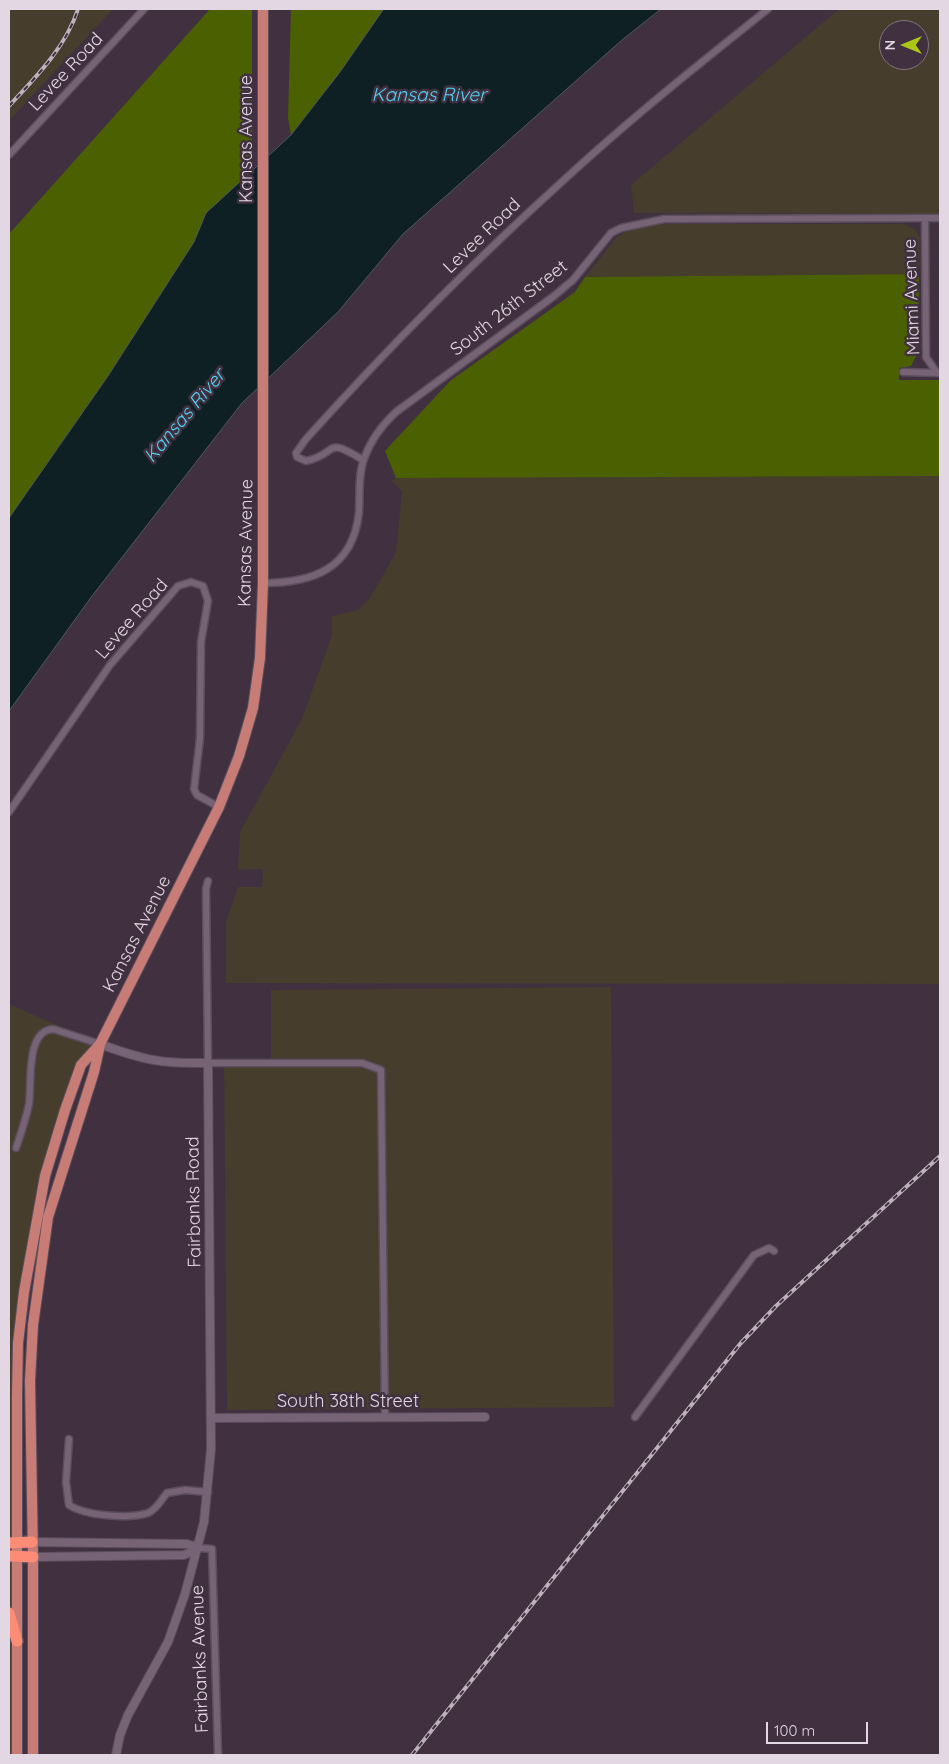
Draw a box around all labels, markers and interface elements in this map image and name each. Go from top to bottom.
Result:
north arrow [879,20,929,70]
street label: Levee Road [24,28,108,116]
text: N [881,40,899,50]
street label: Kansas Avenue [236,75,258,203]
water label: Kansas River [372,84,486,106]
street label: Levee Road [439,194,525,278]
street label: Miami Avenue [899,238,925,356]
street label: South 26th Street [446,256,572,360]
water label: Kansas River [139,365,231,467]
street label: Kansas Avenue [234,479,258,607]
street label: Levee Road [91,575,173,663]
street label: Kansas Avenue [98,872,176,996]
street label: Fairbanks Road [182,1136,206,1268]
street label: South 38th Street [277,1391,419,1413]
street label: Fairbanks Avenue [187,1585,213,1733]
scale bar [769,1712,872,1744]
text: 100 m [774,1721,815,1740]

